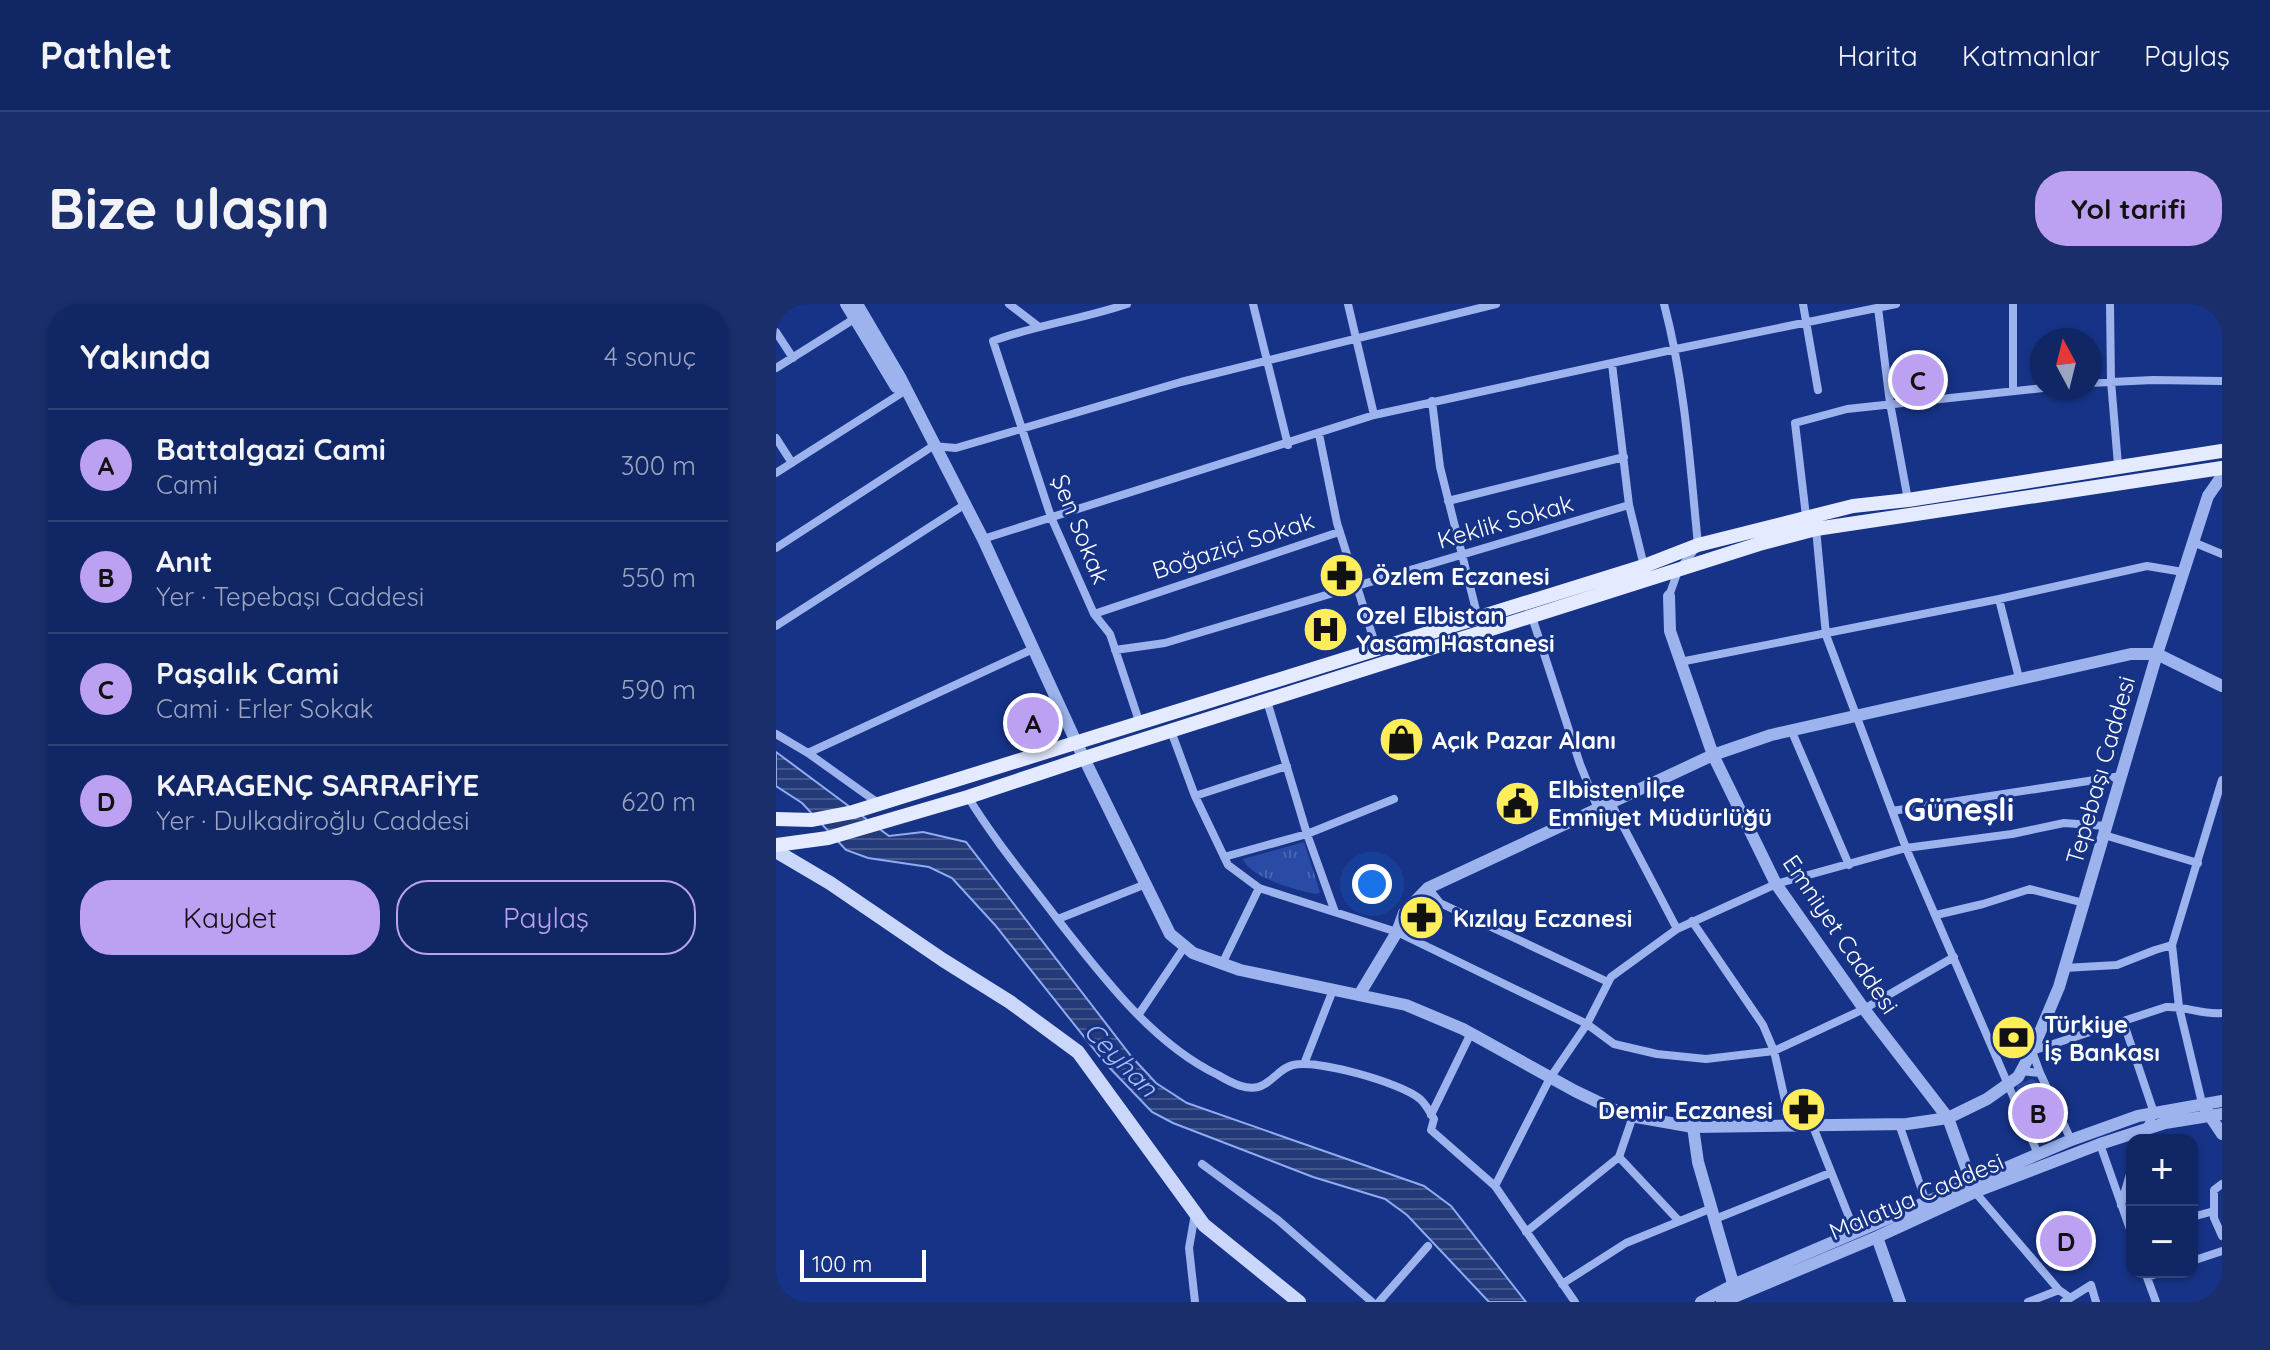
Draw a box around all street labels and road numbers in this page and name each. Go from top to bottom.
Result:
street label: Şen Sokak [1045,470,1117,588]
street label: Keklik Sokak [1434,487,1576,555]
street label: Boğaziçi Sokak [1148,505,1318,585]
street label: Tepebaşı Caddesi [2059,672,2141,868]
street label: Emniyet Caddesi [1777,849,1905,1019]
street label: Malatya Caddesi [1824,1146,2008,1246]

